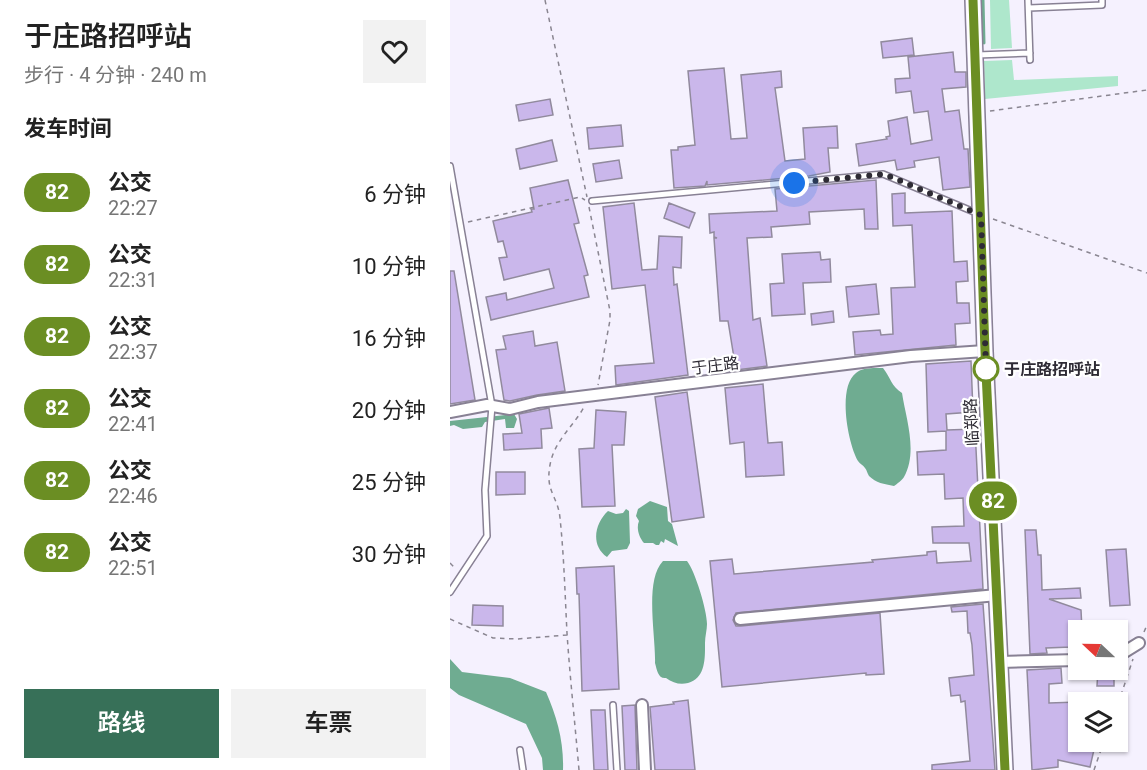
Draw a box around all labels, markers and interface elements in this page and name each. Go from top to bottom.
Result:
text: 于庄路招呼站 [24,20,192,53]
button: heart [363,20,426,83]
text: 步行 · 4 分钟 · 240 m [24,63,207,87]
text: 发车时间 [24,116,112,141]
your location [779,168,809,198]
text: 公交 [108,170,152,195]
text: 82 [45,180,69,204]
text: 6 分钟 [364,182,426,207]
text: 22:27 [108,196,158,220]
text: 公交 [108,242,152,267]
text: 82 [45,252,69,276]
text: 10 分钟 [352,254,426,279]
text: 22:31 [108,268,158,292]
text: 公交 [108,314,152,339]
text: 82 [45,324,69,348]
text: 16 分钟 [352,326,426,351]
text: 22:37 [108,340,158,364]
street label: 于庄路 [690,353,740,378]
marker: 于庄路招呼站 [973,356,999,382]
place label: 于庄路招呼站 [1004,360,1100,379]
text: 公交 [108,386,152,411]
text: 82 [45,396,69,420]
text: 20 分钟 [352,398,426,423]
street label: 临郑路 [961,398,982,446]
text: 22:41 [108,412,158,436]
text: 公交 [108,458,152,483]
text: 82 [45,468,69,492]
text: 25 分钟 [352,470,426,495]
line badge: 82 [966,482,1020,520]
text: 22:46 [108,484,158,508]
text: 82 [981,489,1005,513]
text: 公交 [108,530,152,555]
text: 82 [45,540,69,564]
text: 30 分钟 [352,542,426,567]
text: 22:51 [108,556,158,580]
north arrow [1068,620,1128,680]
map controls [1068,620,1128,752]
button: 路线 [24,689,219,758]
button: 车票 [231,689,426,758]
button: layers [1068,692,1128,752]

